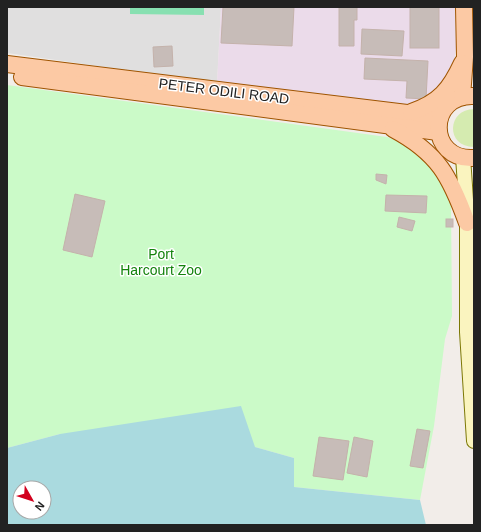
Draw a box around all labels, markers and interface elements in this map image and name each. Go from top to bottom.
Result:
street label: PETER ODILI ROAD [158,75,290,107]
park label: Port Harcourt Zoo [120,246,202,278]
north arrow [12,480,52,520]
text: N [33,499,47,513]

